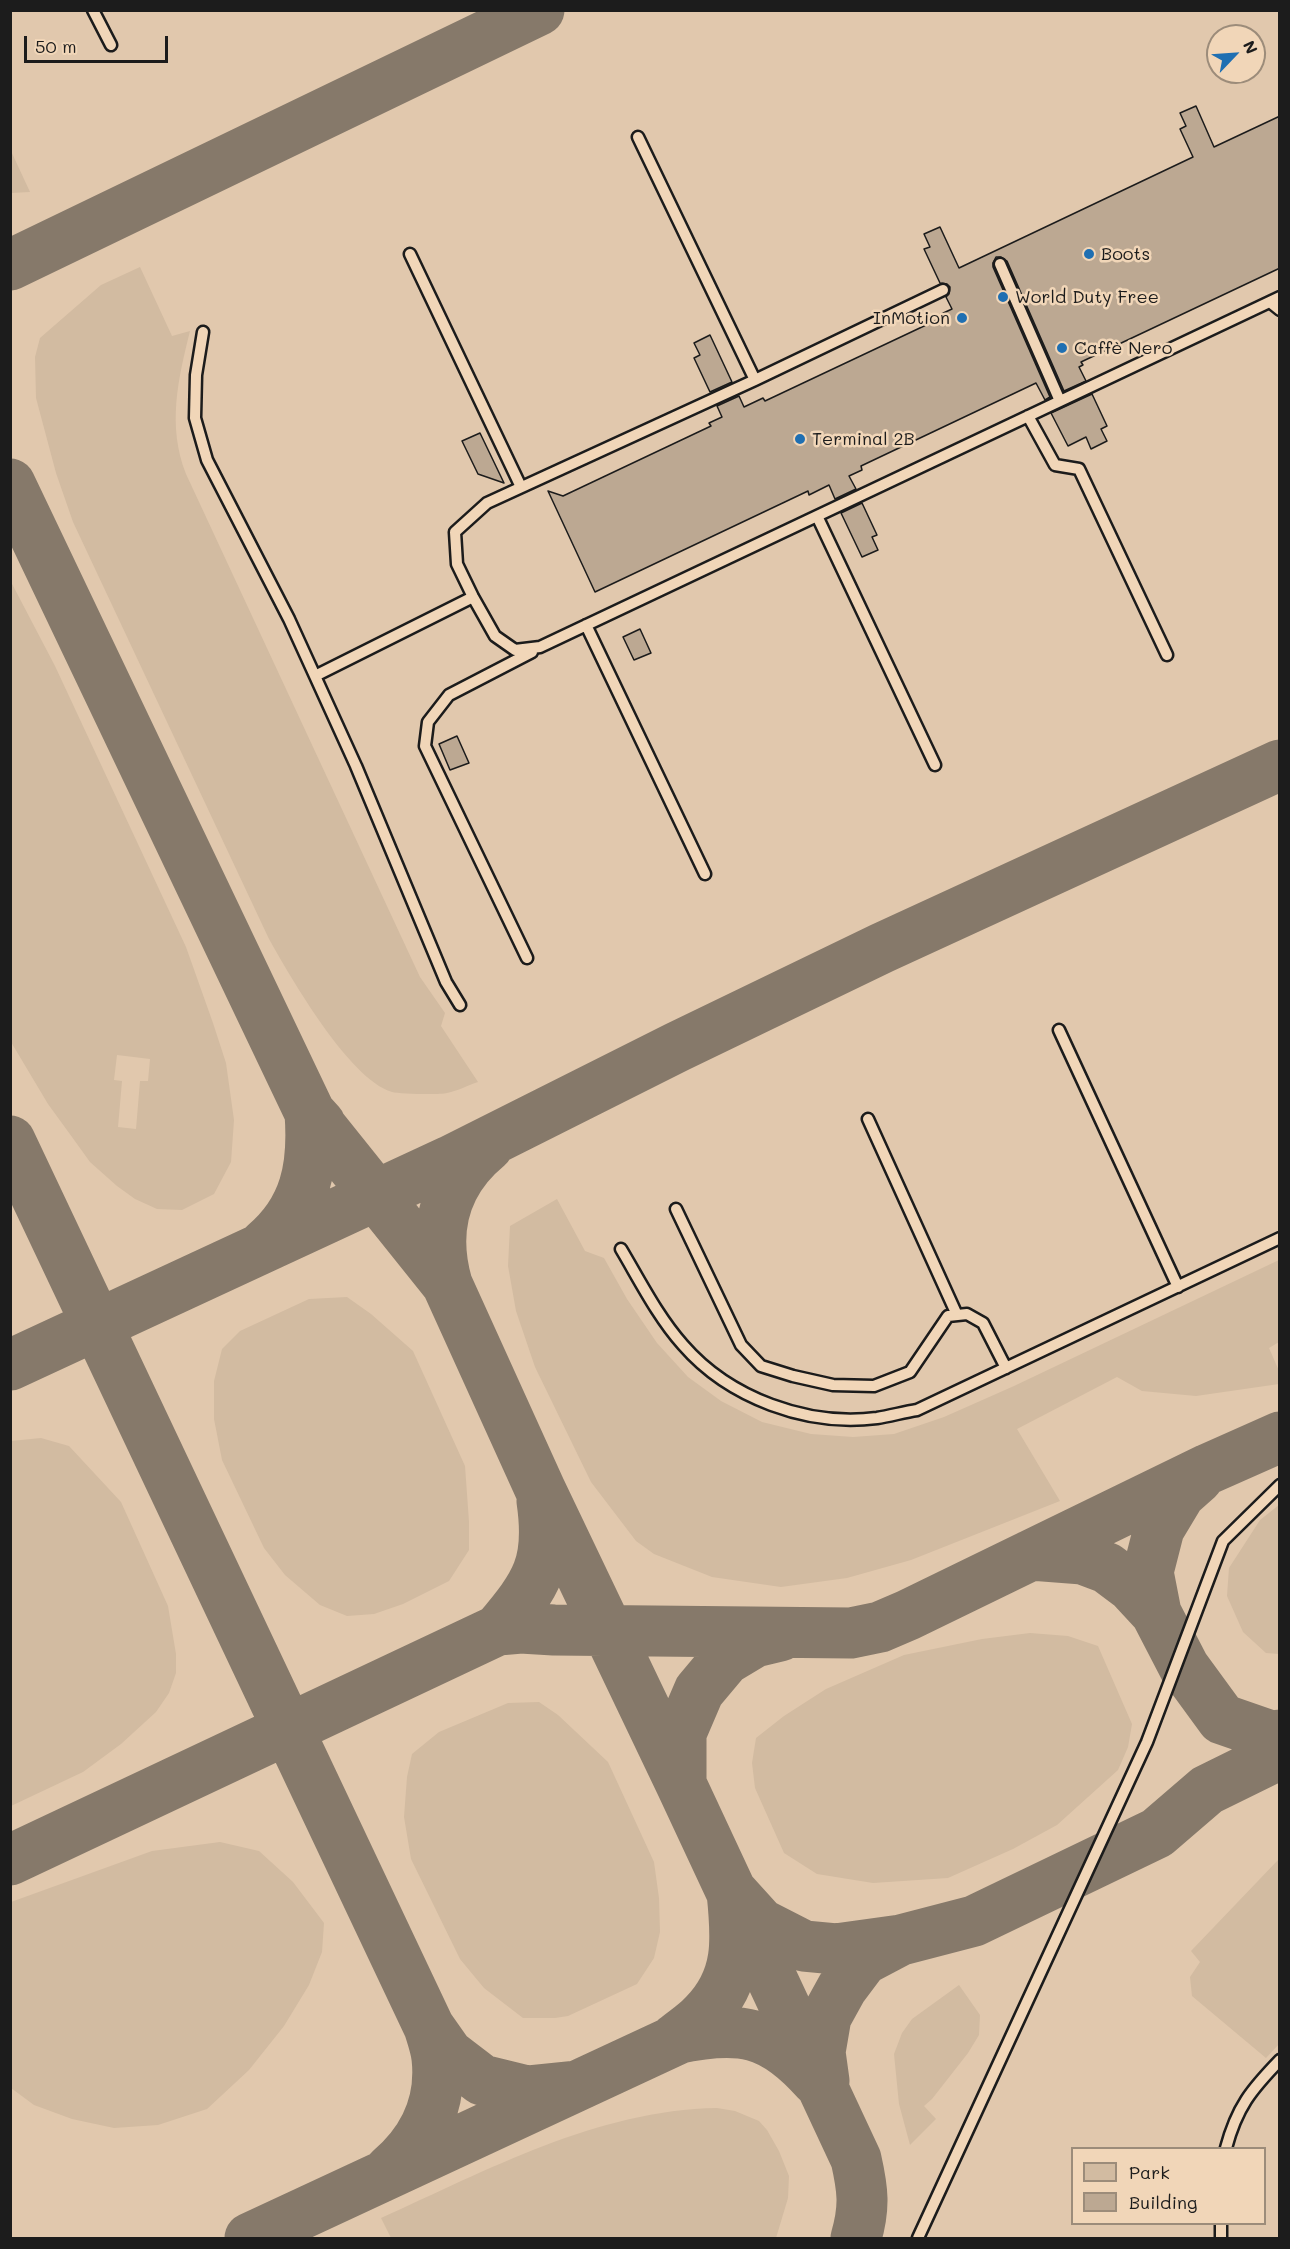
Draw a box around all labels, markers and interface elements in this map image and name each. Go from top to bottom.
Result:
scale bar [27,24,171,62]
north arrow [1206,24,1266,84]
text: 50 m [35,34,77,58]
text: N [1239,37,1263,57]
place label: Boots [1101,243,1150,265]
marker: Boots [1082,247,1096,261]
place label: World Duty Free [1015,286,1159,308]
marker: World Duty Free [996,290,1010,304]
place label: InMotion [873,307,950,329]
marker: InMotion [955,311,969,325]
place label: Caffè Nero [1074,337,1172,359]
marker: Caffè Nero [1055,341,1069,355]
place label: Terminal 2B [812,428,915,450]
marker: Terminal 2B [793,432,807,446]
legend [1071,2147,1266,2225]
text: Park [1129,2160,1170,2184]
text: Building [1129,2190,1197,2214]

